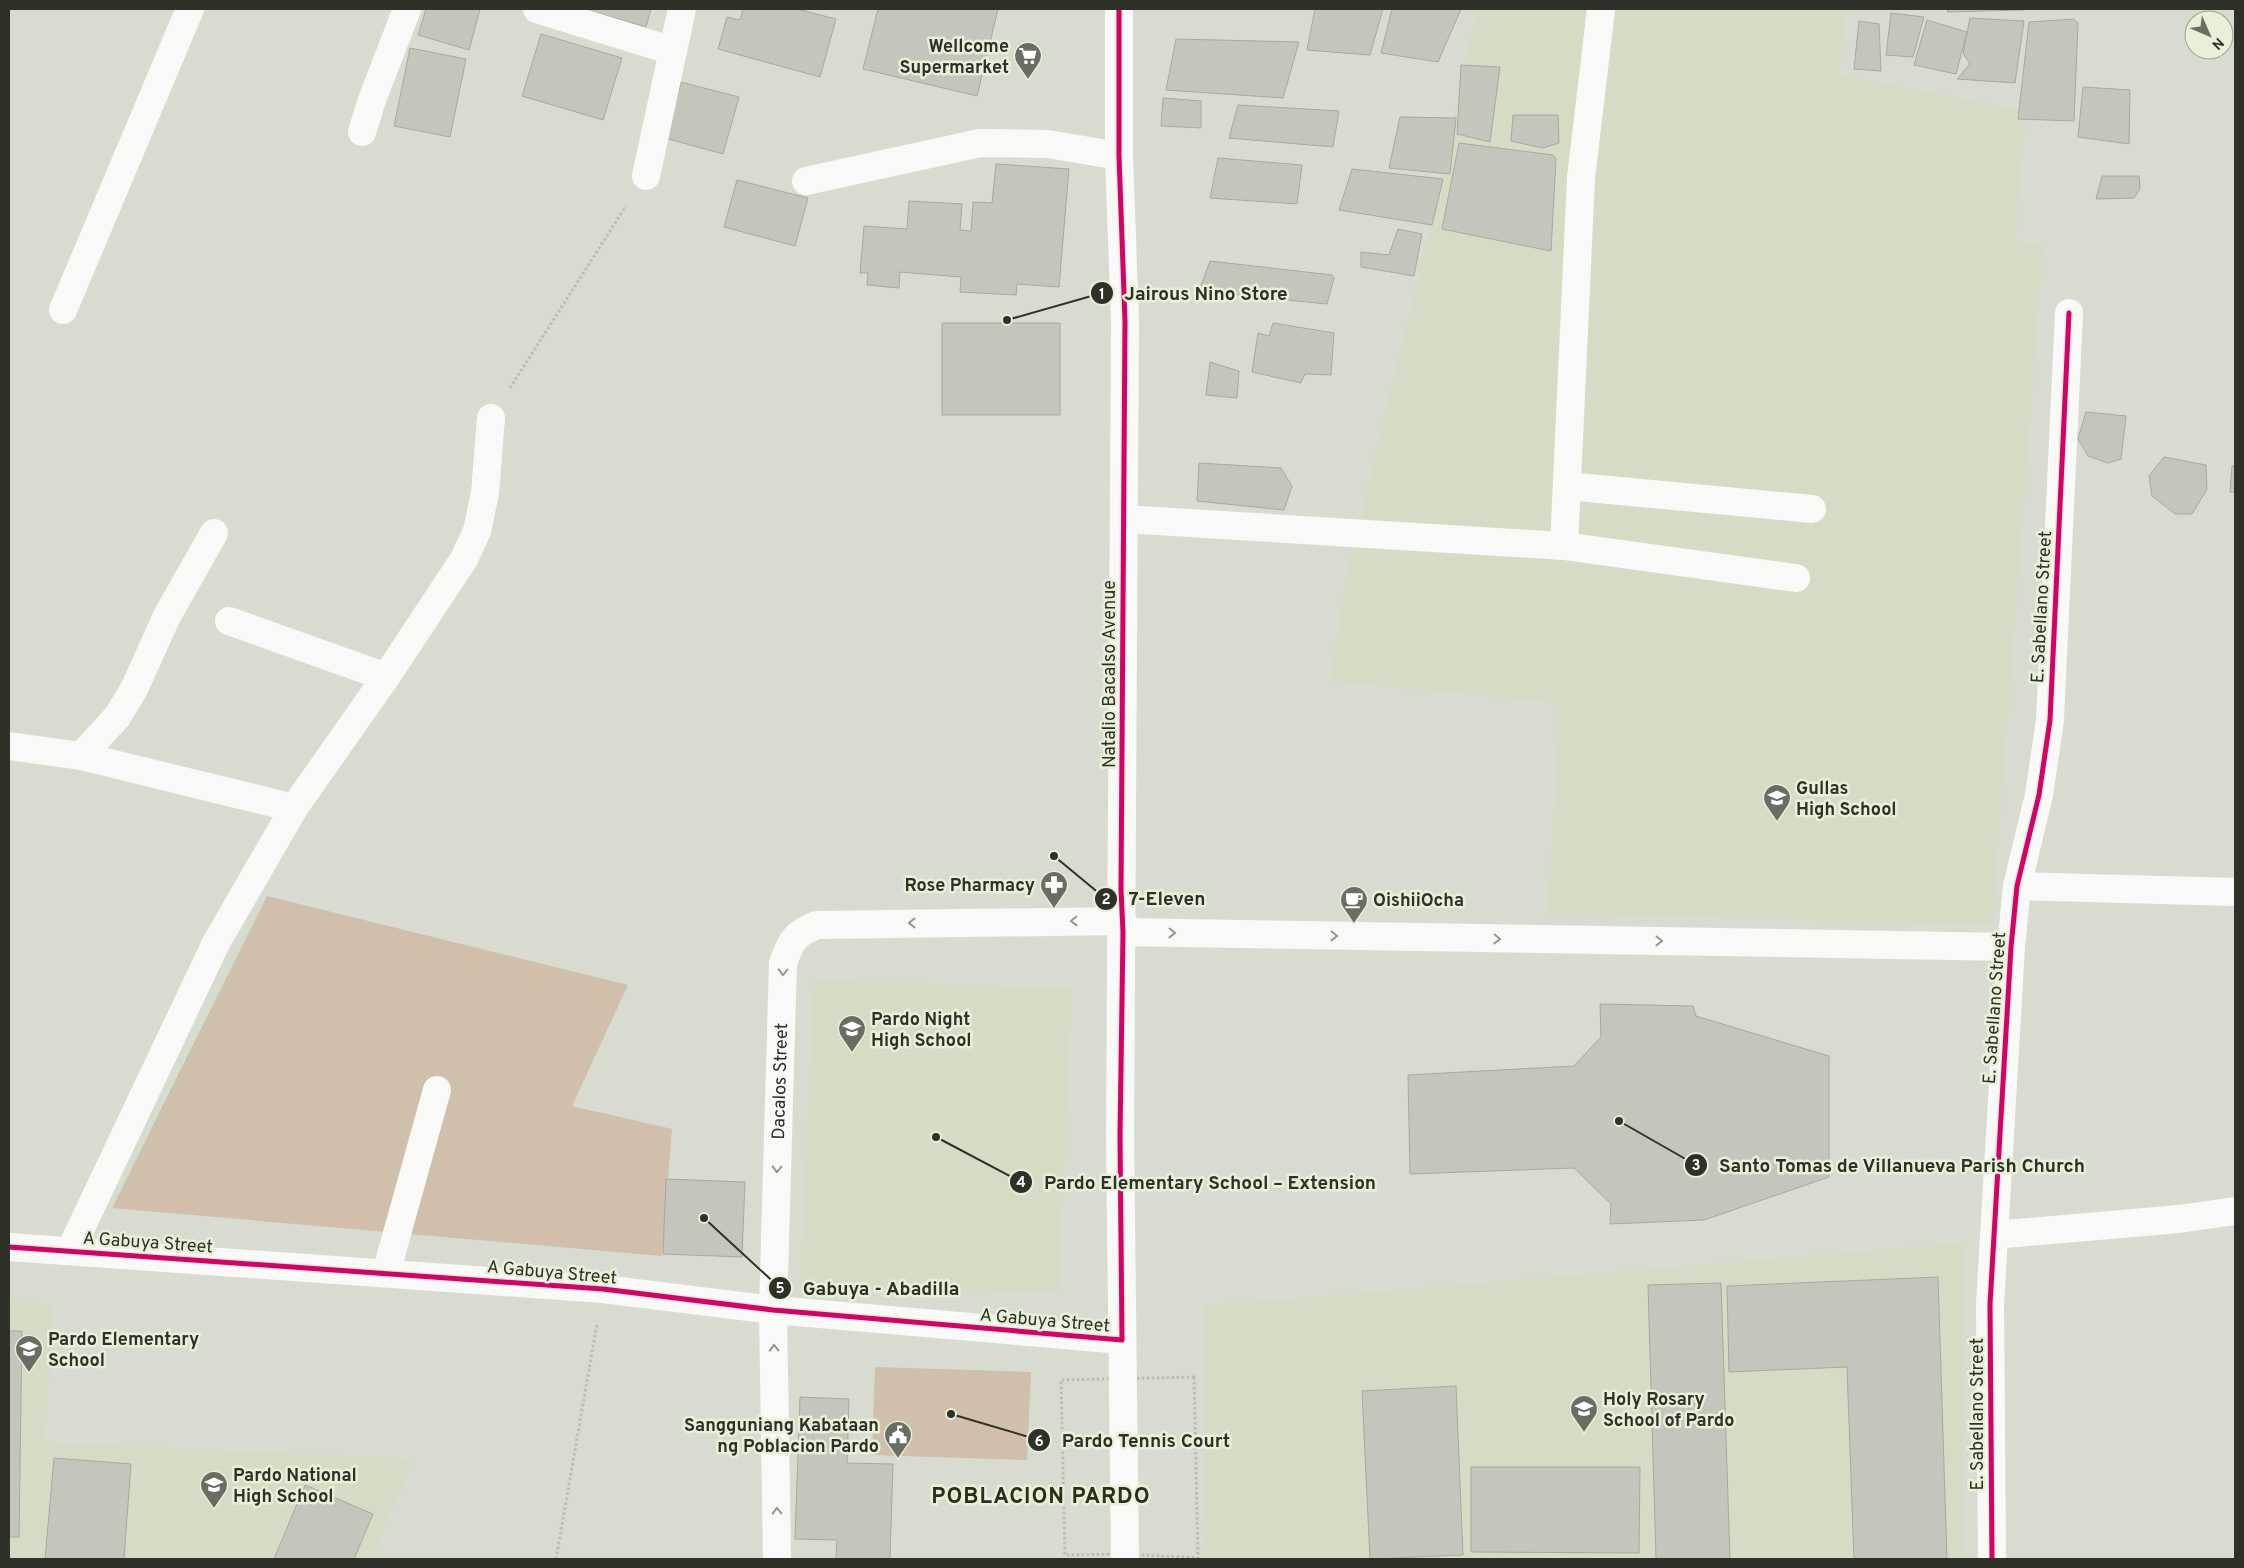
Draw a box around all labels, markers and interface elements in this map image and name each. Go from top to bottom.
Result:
north arrow [2184,10,2234,60]
text: N [2208,34,2227,53]
place label: Wellcome Supermarket [899,36,1009,80]
supermarket icon: Wellcome Supermarket [1013,41,1043,80]
callout: Jairous Nino Store [1089,276,1298,310]
text: Jairous Nino Store [1124,283,1288,307]
text: 1 [1099,286,1105,305]
street label: E. Sabellano Street [2027,530,2058,684]
street label: Natalio Bacalso Avenue [1099,580,1122,768]
place label: Gullas High School [1796,778,1897,822]
school or university icon: Gullas High School [1762,783,1792,822]
pharmacy icon: Rose Pharmacy [1039,870,1069,909]
place label: Rose Pharmacy [905,875,1035,898]
callout: 7-Eleven [1093,882,1215,916]
cafe icon: OishiiOcha [1339,885,1369,924]
text: 7-Eleven [1129,888,1205,912]
place label: OishiiOcha [1373,890,1464,913]
text: 2 [1101,891,1111,910]
one-way arrow [1070,916,1078,926]
one-way arrow [907,918,915,928]
one-way arrow [1168,928,1176,938]
one-way arrow [1330,931,1338,941]
street label: E. Sabellano Street [1979,931,2012,1085]
one-way arrow [1493,933,1501,944]
one-way arrow [1656,936,1663,946]
one-way arrow [778,968,788,976]
place label: Pardo Night High School [871,1009,972,1053]
school or university icon: Pardo Night High School [837,1014,867,1053]
street label: Dacalos Street [768,1022,794,1140]
callout: Santo Tomas de Villanueva Parish Church [1684,1148,2096,1182]
text: Santo Tomas de Villanueva Parish Church [1719,1155,2085,1179]
text: 3 [1692,1157,1701,1176]
callout: Pardo Elementary School – Extension [1009,1165,1386,1199]
one-way arrow [772,1166,782,1174]
text: Pardo Elementary School – Extension [1044,1172,1376,1196]
text: 4 [1016,1174,1026,1193]
street label: A Gabuya Street [82,1227,214,1260]
street label: A Gabuya Street [486,1256,618,1291]
callout: Gabuya - Abadilla [767,1271,970,1305]
text: Gabuya - Abadilla [803,1278,959,1302]
text: 5 [775,1280,785,1299]
street label: A Gabuya Street [979,1304,1111,1339]
place label: Pardo Elementary School [48,1329,199,1373]
school or university icon: Pardo Elementary School [14,1334,44,1373]
street label: E. Sabellano Street [1967,1338,1990,1490]
one-way arrow [768,1344,779,1352]
place label: Holy Rosary School of Pardo [1603,1389,1734,1433]
school or university icon: Holy Rosary School of Pardo [1569,1394,1599,1433]
place label: Sangguniang Kabataan ng Poblacion Pardo [684,1415,879,1459]
public building icon: Sangguniang Kabataan ng Poblacion Pardo [883,1420,913,1459]
callout: Pardo Tennis Court [1027,1423,1240,1457]
text: Pardo Tennis Court [1062,1430,1230,1454]
text: 6 [1034,1433,1044,1452]
place label: Pardo National High School [233,1465,357,1509]
school or university icon: Pardo National High School [199,1470,229,1509]
district label: POBLACION PARDO [931,1484,1151,1511]
one-way arrow [772,1506,782,1514]

